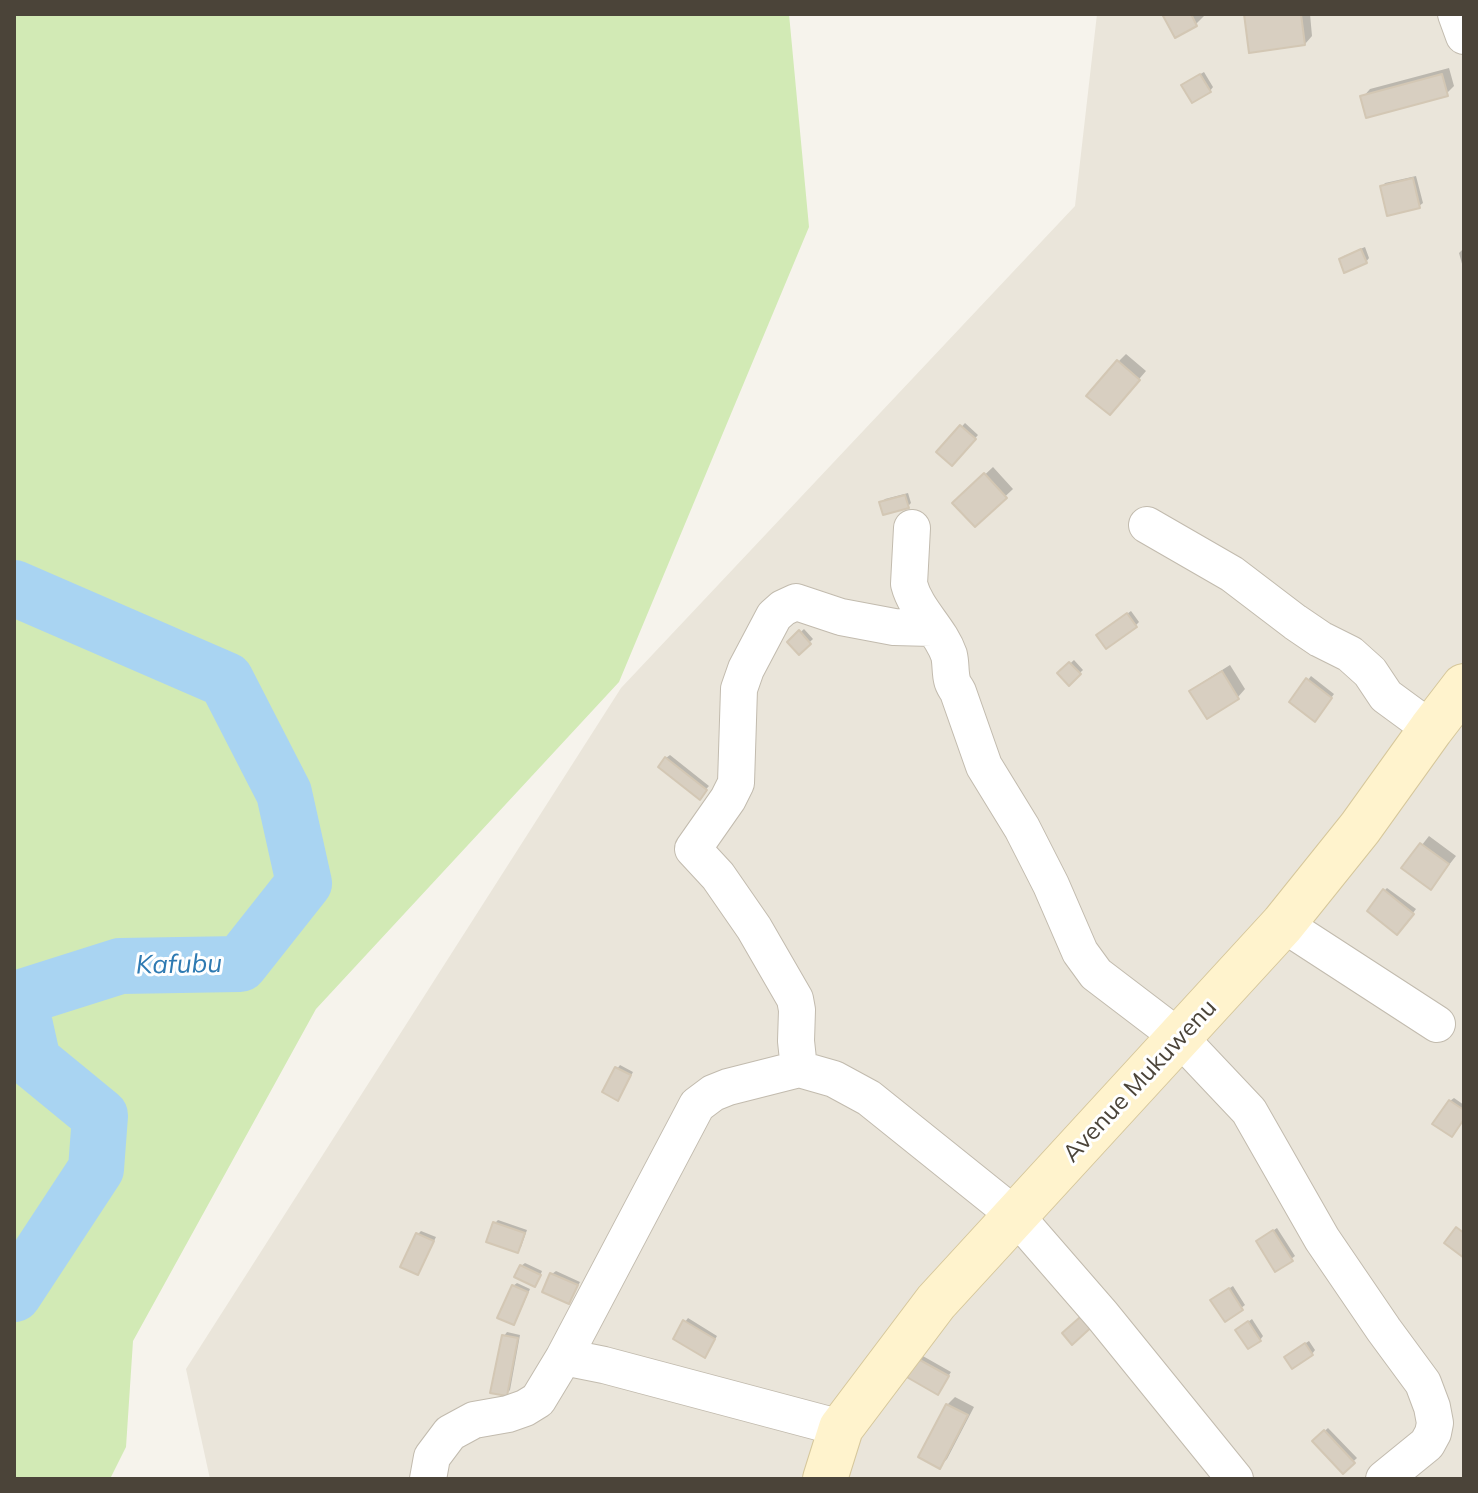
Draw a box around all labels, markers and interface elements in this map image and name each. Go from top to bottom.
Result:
water label: Kafubu [135,949,223,981]
street label: Avenue Mukuwenu [1057,994,1223,1168]

